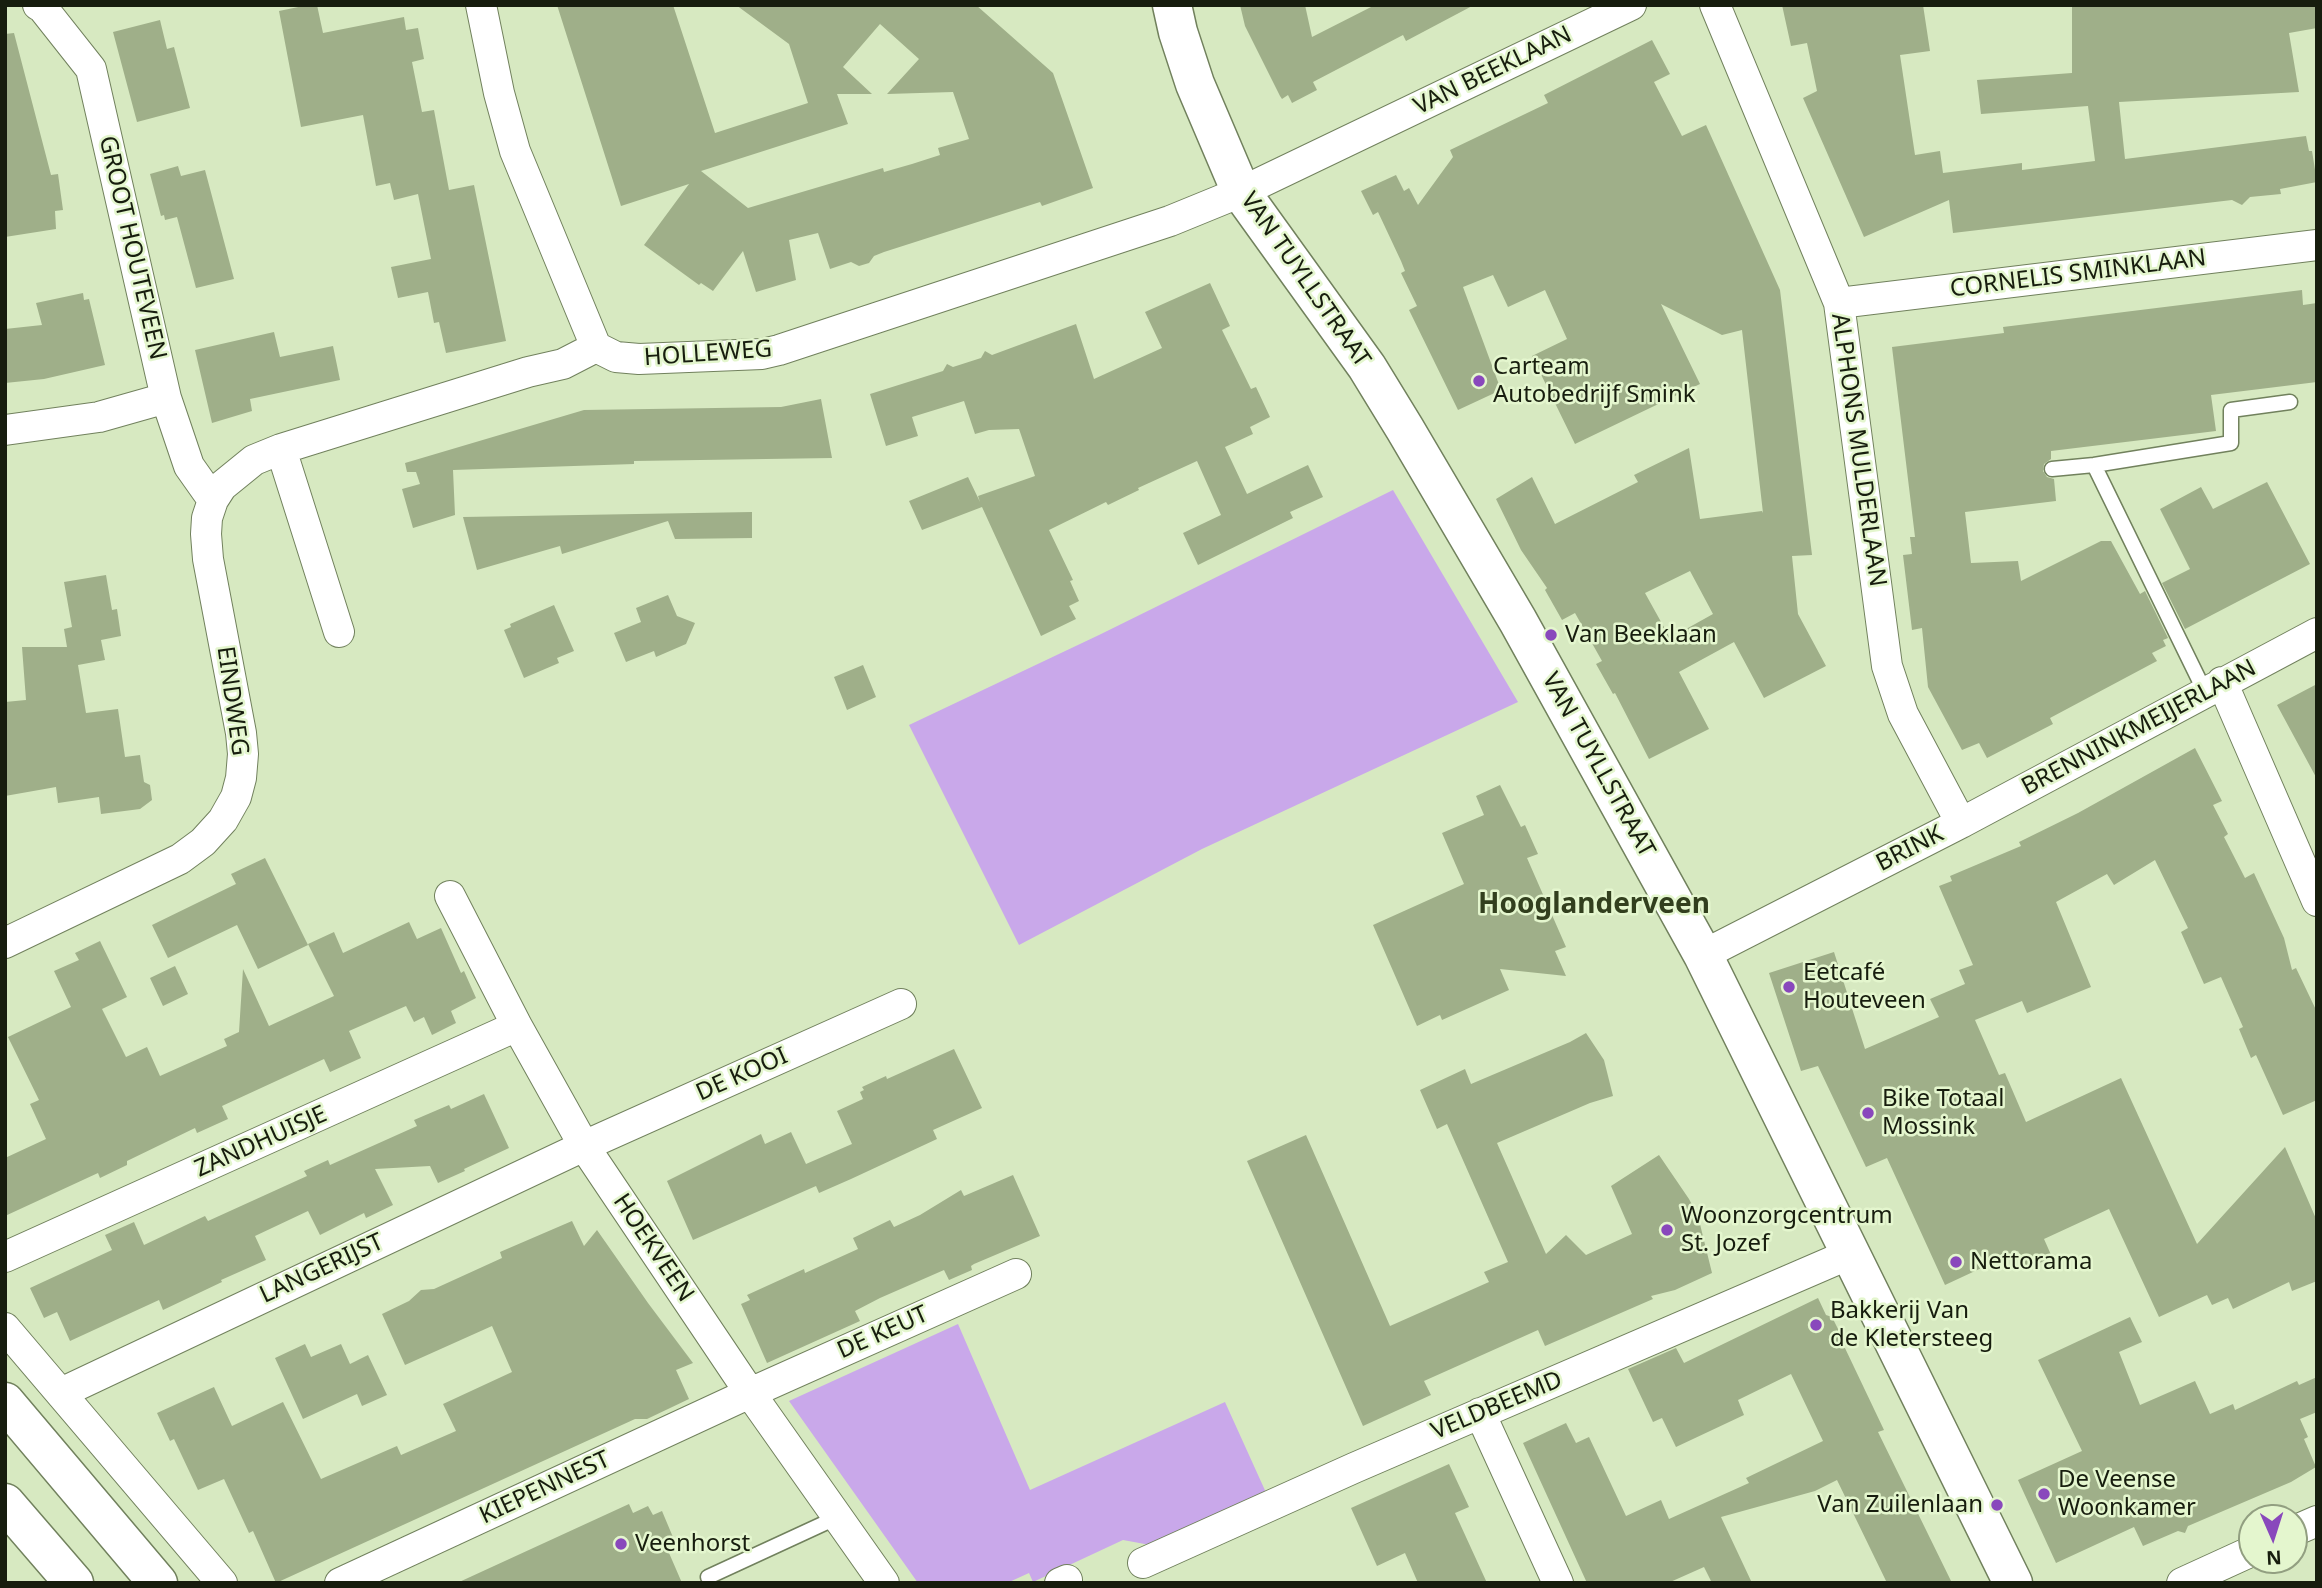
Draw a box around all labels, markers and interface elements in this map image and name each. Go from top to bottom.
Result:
street label: VAN BEEKLAAN [1409,20,1577,122]
street label: GROOT HOUTEVEEN [92,133,172,363]
street label: VAN TUYLLSTRAAT [1234,187,1376,373]
street label: CORNELIS SMINKLAAN [1948,244,2208,304]
street label: ALPHONS MULDERLAAN [1825,311,1891,589]
street label: HOLLEWEG [643,335,773,373]
place label: Carteam Autobedrijf Smink [1493,353,1696,409]
marker: Carteam Autobedrijf Smink [1471,373,1487,389]
place label: Van Beeklaan [1565,621,1717,649]
marker: Van Beeklaan [1543,627,1559,643]
street label: EINDWEG [210,644,254,758]
street label: BRENNINKMEIJERLAAN [2017,654,2261,802]
street label: VAN TUYLLSTRAAT [1535,668,1661,862]
street label: BRINK [1871,820,1949,878]
district label: Hooglanderveen [1478,888,1710,922]
place label: Eetcafé Houteveen [1803,959,1926,1015]
marker: Eetcafé Houteveen [1781,979,1797,995]
street label: DE KOOI [692,1042,792,1108]
place label: Bike Totaal Mossink [1882,1085,2004,1141]
street label: ZANDHUISJE [191,1100,331,1184]
marker: Bike Totaal Mossink [1860,1105,1876,1121]
street label: HOEKVEEN [606,1189,700,1307]
place label: Woonzorgcentrum St. Jozef [1681,1202,1893,1258]
marker: Woonzorgcentrum St. Jozef [1659,1222,1675,1238]
street label: LANGERIJST [256,1228,388,1310]
place label: Nettorama [1970,1248,2092,1276]
marker: Nettorama [1948,1254,1964,1270]
place label: Bakkerij Van de Kletersteeg [1830,1297,1993,1353]
street label: DE KEUT [833,1300,933,1366]
marker: Bakkerij Van de Kletersteeg [1808,1317,1824,1333]
street label: VELDBEEMD [1427,1366,1567,1446]
street label: KIEPENNEST [475,1445,615,1531]
place label: De Veense Woonkamer [2058,1466,2196,1522]
marker: De Veense Woonkamer [2036,1486,2052,1502]
place label: Van Zuilenlaan [1817,1491,1983,1519]
marker: Van Zuilenlaan [1989,1497,2005,1513]
north arrow [2238,1504,2308,1574]
place label: Veenhorst [635,1530,750,1558]
marker: Veenhorst [613,1536,629,1552]
text: N [2266,1545,2282,1571]

